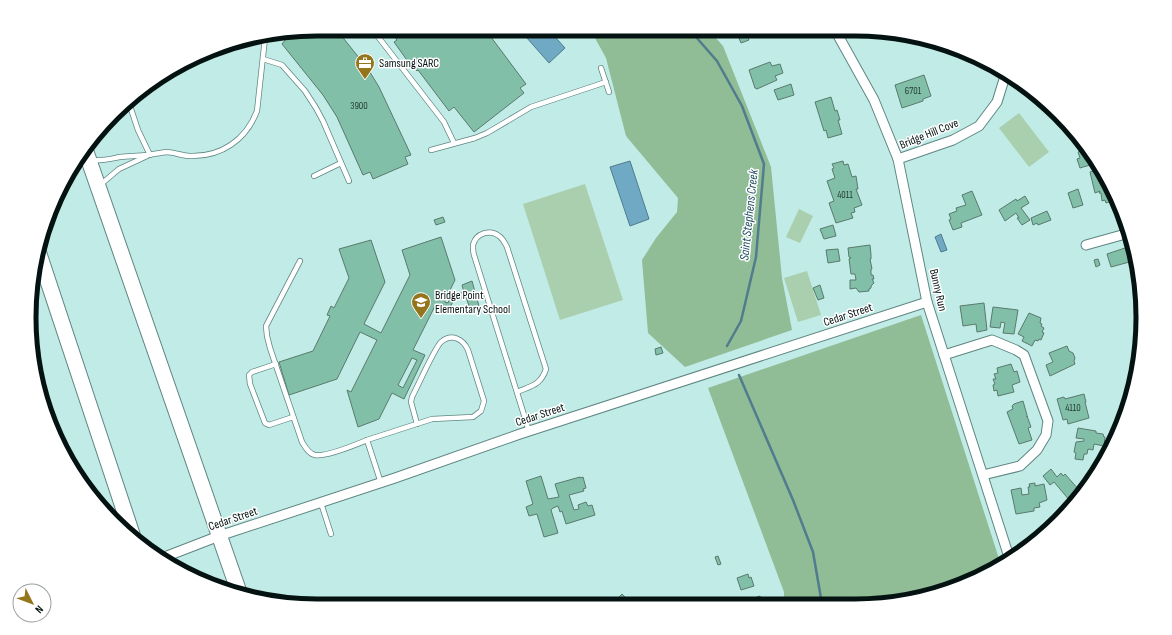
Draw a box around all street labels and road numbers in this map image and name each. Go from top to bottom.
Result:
street label: Bridge Hill Cove [897,115,961,153]
street label: Bunny Run [926,267,950,313]
street label: Cedar Street [822,300,875,330]
street label: Cedar Street [514,400,567,430]
street label: Cedar Street [207,504,260,534]

